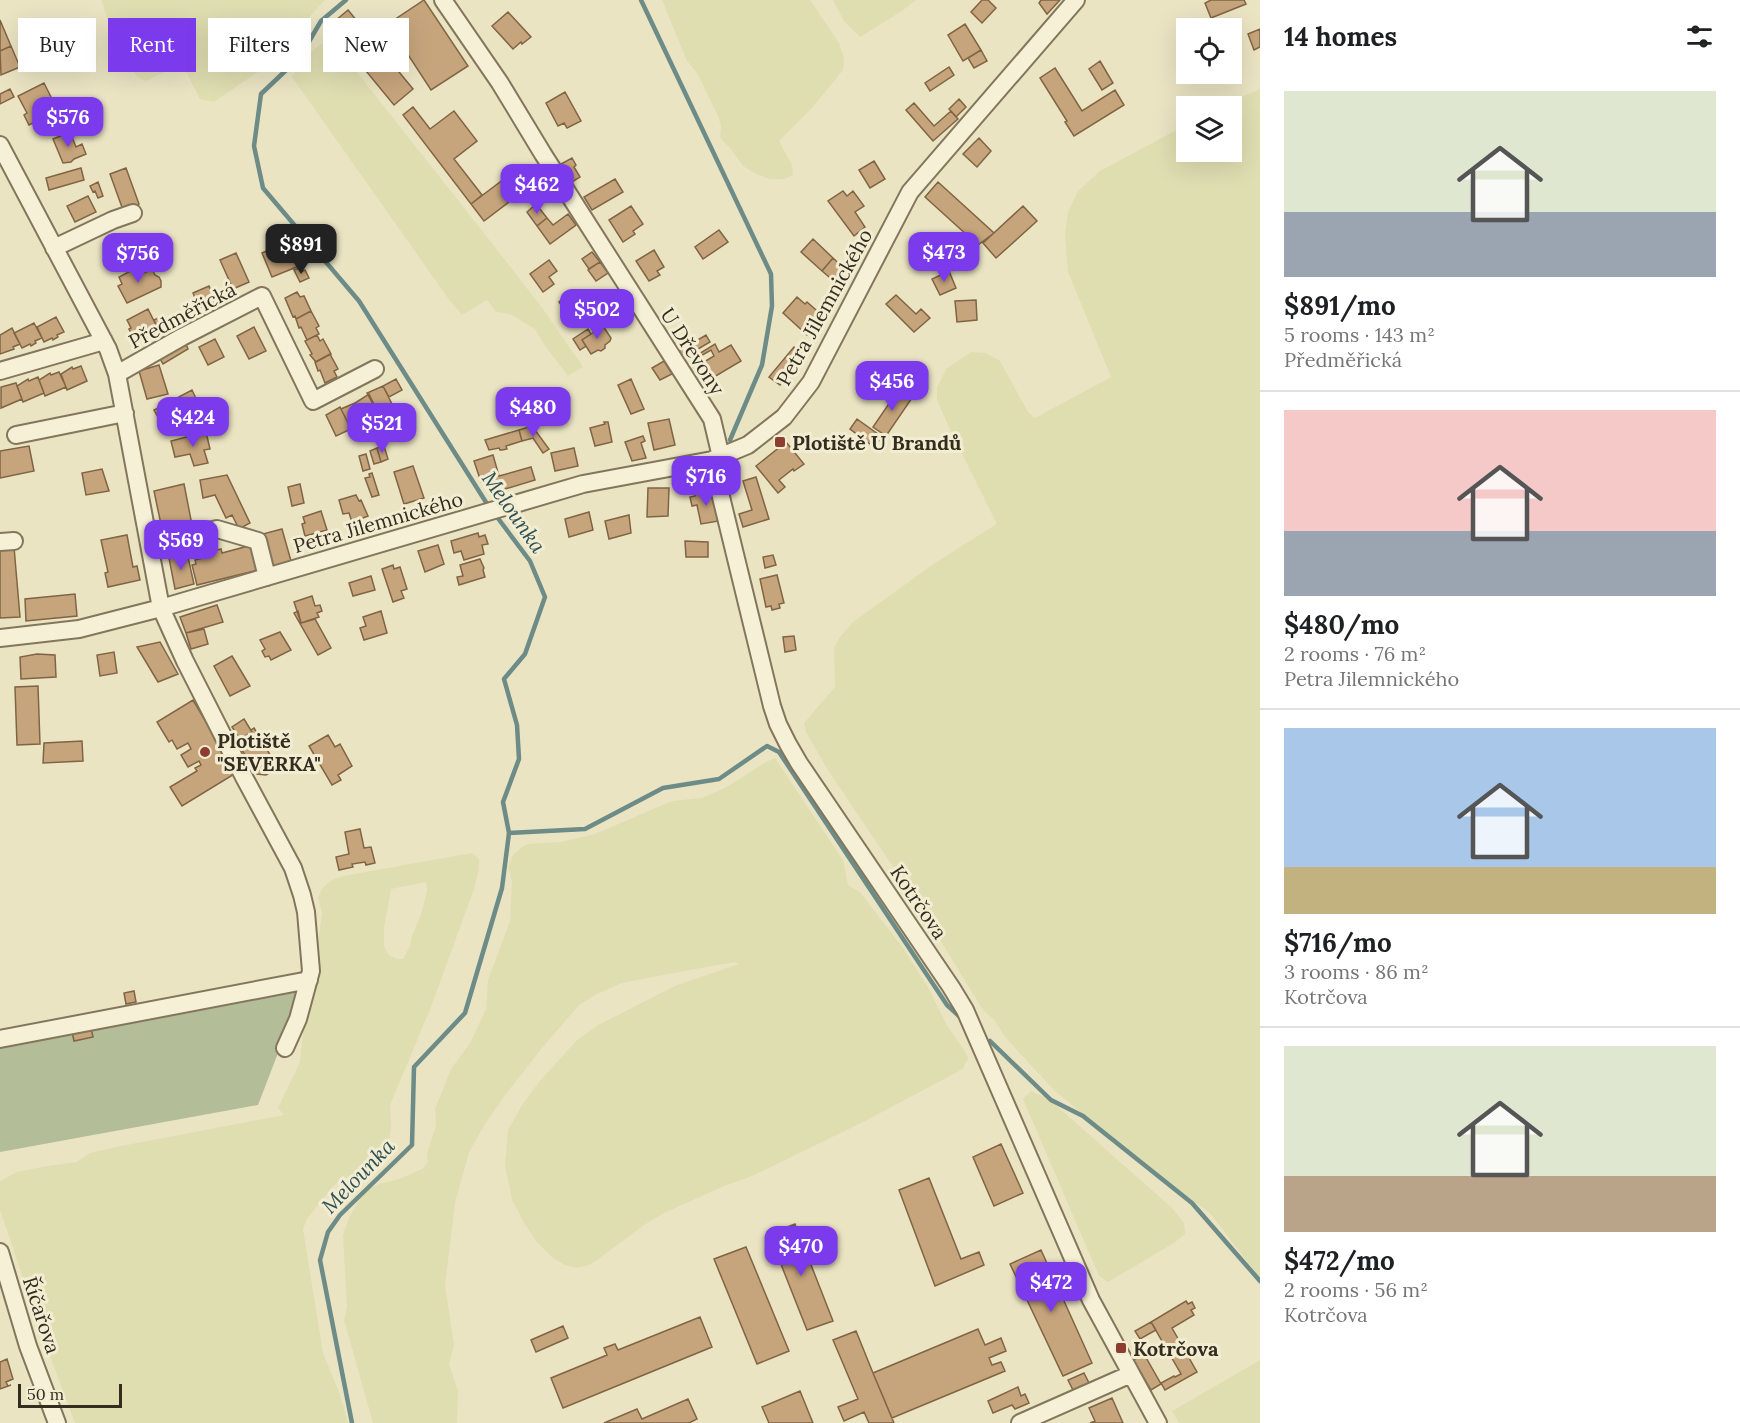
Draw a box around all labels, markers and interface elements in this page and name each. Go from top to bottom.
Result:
chip: Buy [18,18,96,72]
chip: Rent [108,18,196,72]
chip: Filters [208,18,311,72]
chip: New [323,18,409,72]
map controls [1176,18,1242,162]
button: locate [1176,18,1242,84]
text: 14 homes [1284,20,1397,53]
icon: filters [1683,20,1716,53]
button: layers [1176,96,1242,162]
pin: $576 [32,97,104,148]
text: $576 [46,104,90,129]
icon: home [1446,130,1554,238]
pin: $462 [501,164,573,215]
text: $462 [515,171,559,196]
pin: $891 [265,224,337,275]
street label: Petra Jilemnického [771,224,877,390]
text: $891 [280,231,322,256]
pin: $473 [908,232,980,283]
pin: $756 [102,233,174,284]
text: $473 [922,239,966,264]
text: $756 [116,240,160,265]
street label: Předměřická [124,276,240,354]
pin: $502 [561,289,633,340]
text: $891/mo [1284,289,1396,322]
text: $502 [574,296,620,321]
street label: U Dřevony [656,303,731,400]
text: 5 rooms · 143 m² [1284,322,1435,347]
text: Předměřická [1284,347,1402,372]
pin: $456 [856,361,928,412]
text: $456 [870,368,915,393]
pin: $480 [497,387,569,438]
text: $480 [510,394,556,419]
pin: $424 [157,397,229,448]
pin: $521 [346,403,418,454]
text: $424 [171,404,215,429]
text: $521 [361,410,403,435]
place label: Plotiště U Brandů [792,430,961,455]
marker: Plotiště U Brandů [773,435,787,449]
icon: home [1446,449,1554,557]
pin: $716 [670,456,742,507]
text: $716 [686,463,726,488]
water label: Melounka [476,466,552,559]
street label: Petra Jilemnického [290,486,466,558]
pin: $569 [145,520,217,571]
text: $569 [158,527,204,552]
text: $480/mo [1284,608,1399,641]
text: 2 rooms · 76 m² [1284,641,1426,666]
text: Petra Jilemnického [1284,666,1459,691]
place label: Plotiště "SEVERKA" [217,728,321,776]
marker: Plotiště "SEVERKA" [198,745,212,759]
icon: home [1446,767,1554,875]
street label: Kotrčova [885,860,953,944]
text: $716/mo [1284,926,1392,959]
text: 3 rooms · 86 m² [1284,959,1429,984]
text: Kotrčova [1284,984,1368,1009]
icon: home [1446,1085,1554,1193]
water label: Melounka [316,1133,401,1219]
pin: $470 [765,1226,837,1277]
text: $470 [779,1233,823,1258]
text: $472/mo [1284,1244,1395,1277]
pin: $472 [1015,1262,1087,1313]
text: $472 [1030,1269,1072,1294]
street label: Říčařova [18,1273,66,1357]
text: 2 rooms · 56 m² [1284,1277,1428,1302]
text: Kotrčova [1284,1302,1368,1327]
place label: Kotrčova [1133,1336,1219,1361]
marker: Kotrčova [1114,1341,1128,1355]
scale bar [18,1381,122,1408]
text: 50 m [27,1384,64,1404]

